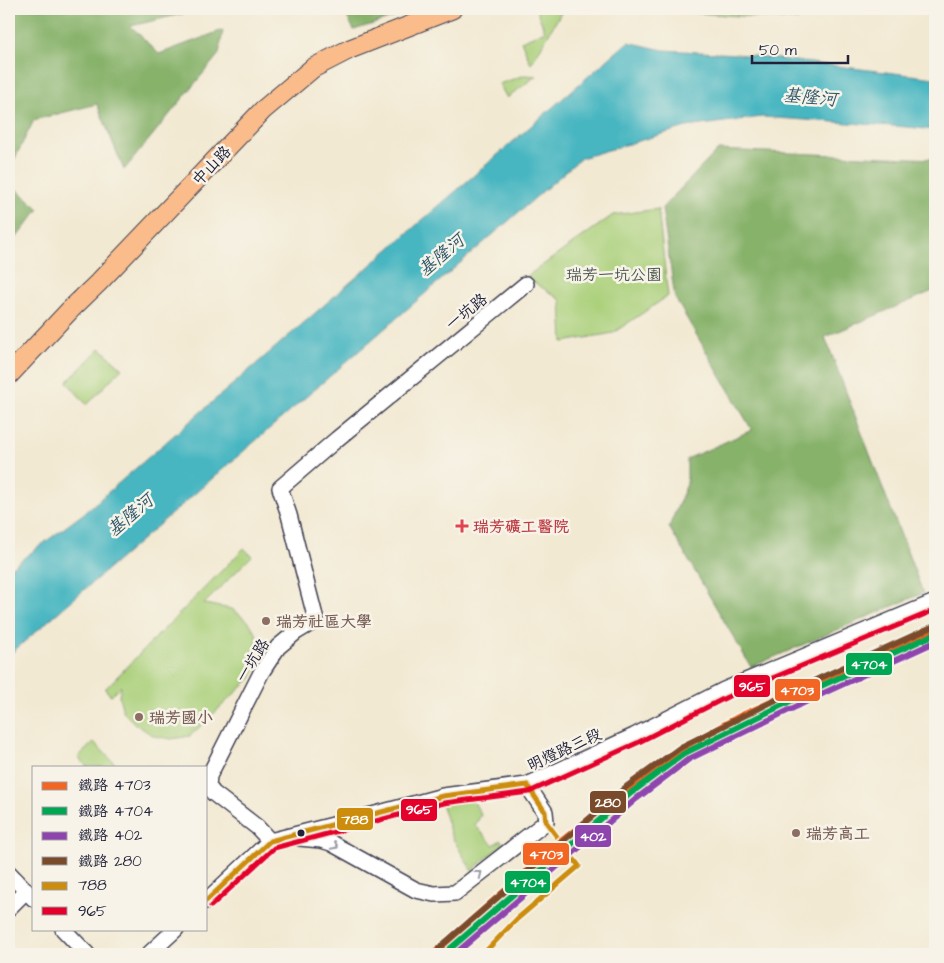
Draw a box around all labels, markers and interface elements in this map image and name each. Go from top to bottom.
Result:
scale bar [752,32,848,64]
text: 50 m [759,40,797,61]
water label: 基隆河 [782,83,841,113]
street label: 中山路 [187,141,236,191]
water label: 基隆河 [413,227,472,282]
park label: 瑞芳一坑公園 [566,264,662,286]
street label: 一坑路 [441,288,492,335]
water label: 基隆河 [102,487,161,542]
place label: 瑞芳礦工醫院 [473,516,569,538]
marker: 瑞芳礦工醫院 [455,519,469,533]
place label: 瑞芳社區大學 [276,611,372,633]
marker: 瑞芳社區大學 [260,615,272,627]
street label: 一坑路 [231,634,275,687]
line badge: 4704 [845,652,893,676]
text: 4704 [851,655,888,675]
line badge: 965 [733,674,771,698]
text: 965 [739,677,766,697]
line badge: 4703 [774,678,821,702]
text: 4703 [780,681,815,701]
place label: 瑞芳國小 [149,707,213,729]
marker: 瑞芳國小 [133,711,145,723]
street label: 明燈路三段 [524,723,605,777]
legend [32,766,208,930]
text: 鐵路 4703 [78,775,151,796]
line badge: 280 [589,790,627,814]
text: 280 [594,793,621,813]
line badge: 965 [400,798,438,822]
text: 965 [406,800,433,820]
text: 鐵路 4704 [78,801,153,822]
line badge: 788 [336,807,374,831]
text: 788 [341,810,368,830]
place label: 瑞芳高工 [806,823,870,845]
line badge: 402 [574,824,612,848]
text: 鐵路 402 [78,825,143,846]
text: 402 [580,827,607,847]
marker: 瑞芳高工 [790,827,802,839]
unlabelled marker [296,828,306,838]
one-way arrow [329,840,338,850]
line badge: 4703 [522,842,570,866]
text: 4703 [529,845,564,865]
text: 鐵路 280 [78,851,142,872]
line badge: 4704 [504,870,551,894]
one-way arrow [473,872,482,880]
text: 4704 [510,873,547,893]
text: 788 [78,875,107,896]
text: 965 [78,901,107,922]

